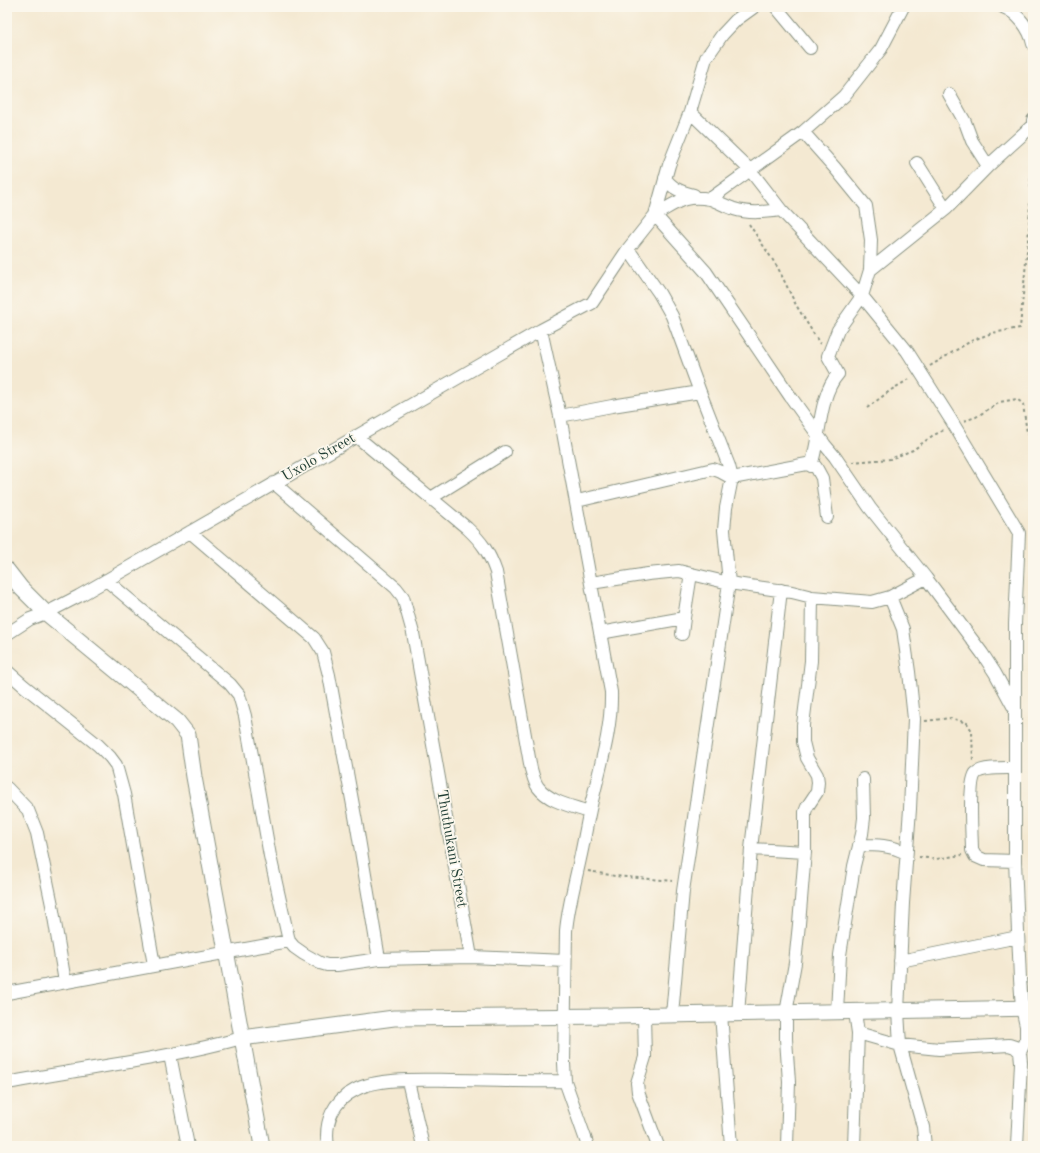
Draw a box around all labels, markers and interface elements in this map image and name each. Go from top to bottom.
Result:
street label: Uxolo Street [280,431,358,485]
street label: Thuthukani Street [433,789,469,909]

